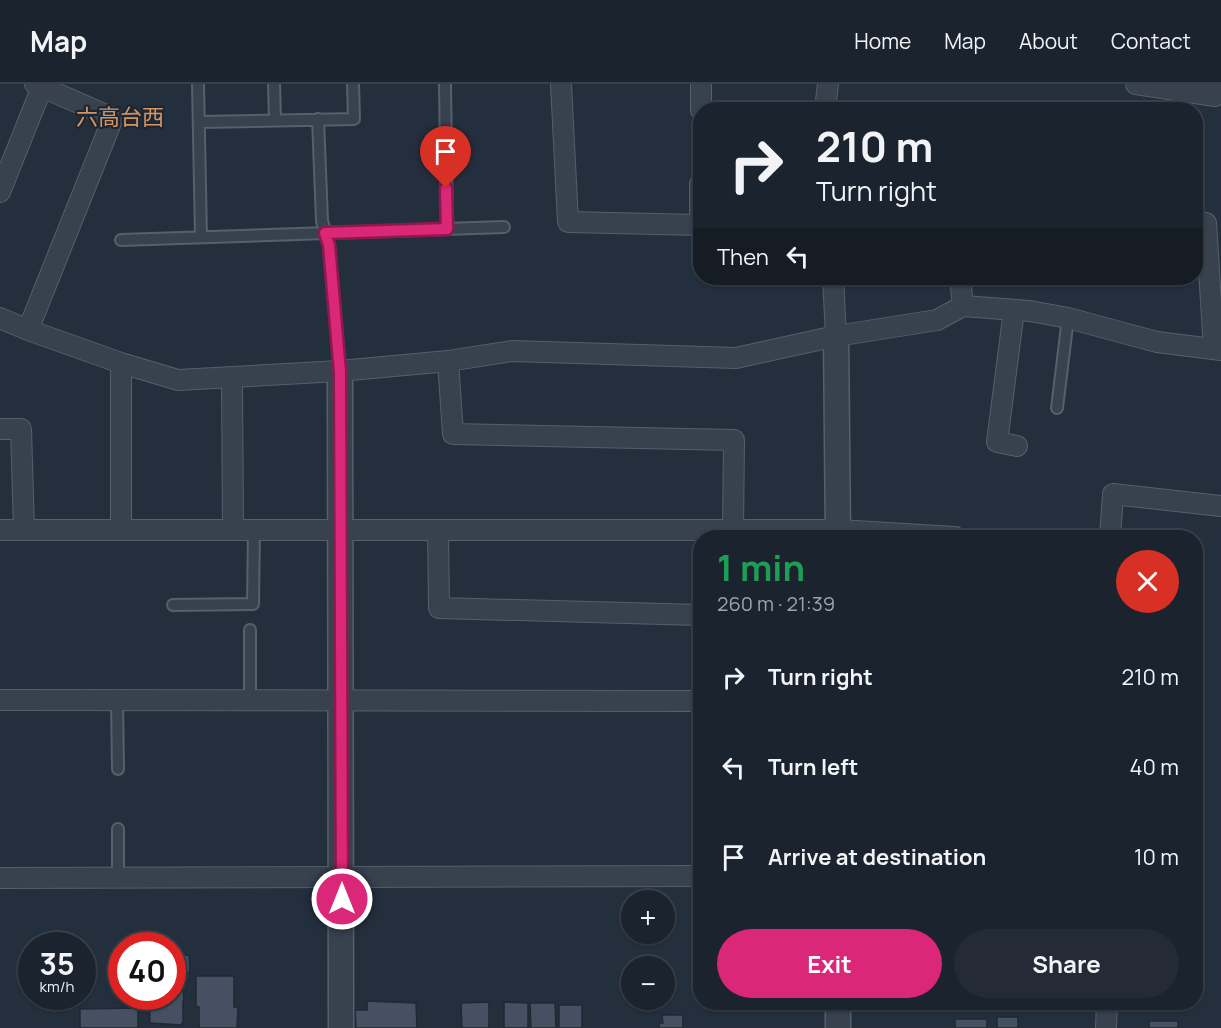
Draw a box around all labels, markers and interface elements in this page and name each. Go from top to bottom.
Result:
text: Map [30,22,87,60]
text: Home [854,27,911,55]
text: Map [944,27,986,55]
text: About [1019,27,1078,55]
text: Contact [1111,27,1191,55]
district label: 六高台西 [76,102,164,132]
text: 210 m [816,117,933,175]
pin [420,126,471,188]
icon: right [717,126,795,204]
icon: arrive [429,135,462,168]
text: Turn right [816,172,937,209]
icon: left [781,240,814,273]
text: Then [717,242,769,272]
text: 1 min [717,543,805,592]
button: close [1116,550,1179,613]
text: 260 m · 21:39 [717,590,835,617]
icon: right [717,661,750,694]
text: Turn right [768,662,873,692]
text: 210 m [1121,662,1179,692]
icon: left [717,751,750,784]
text: Turn left [768,752,858,782]
text: 40 m [1130,752,1179,782]
icon: arrive [717,841,750,874]
text: Arrive at destination [768,842,986,872]
text: 10 m [1134,842,1179,872]
position arrow [310,867,374,931]
map controls [621,890,675,1010]
button: + [621,890,675,944]
button: Exit [717,929,942,998]
button: Share [954,929,1179,998]
speed limit sign: 40 [108,932,186,1010]
text: 35 [39,943,75,984]
button: − [621,956,675,1010]
text: km/h [40,976,74,997]

